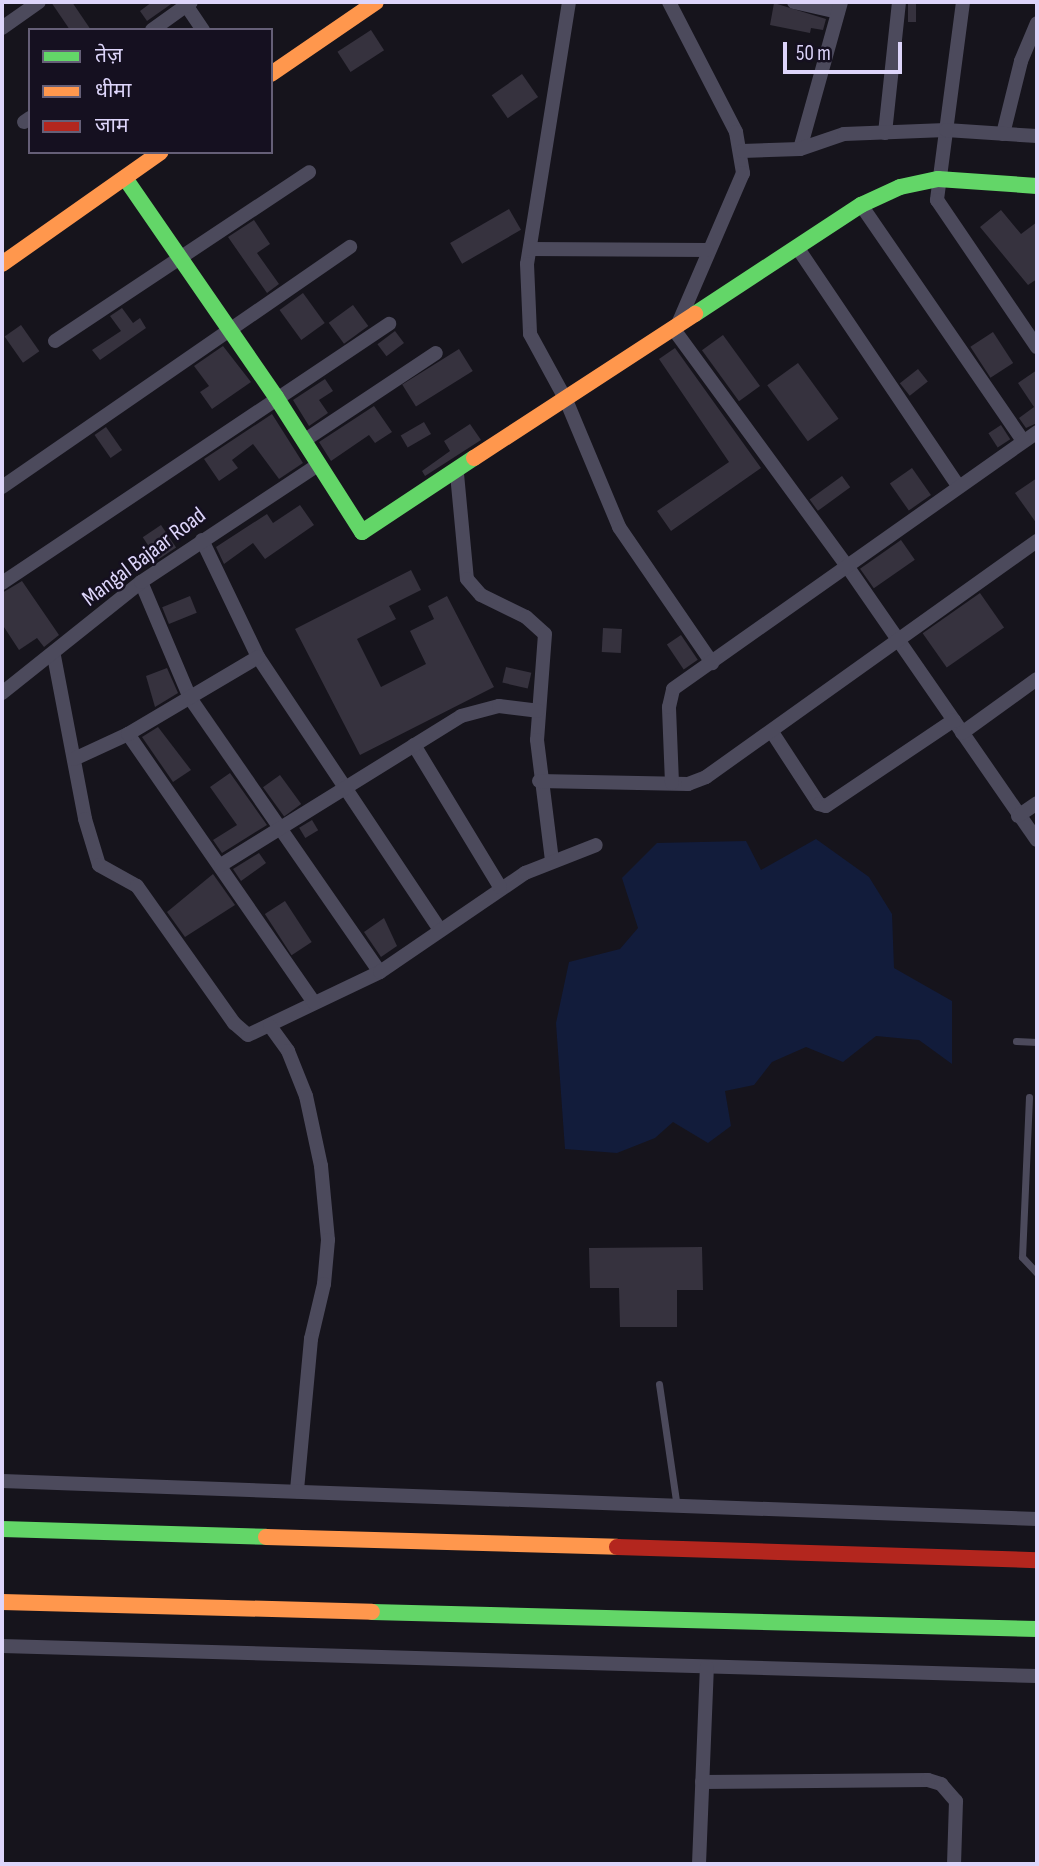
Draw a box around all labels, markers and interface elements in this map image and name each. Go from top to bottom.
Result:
legend [28,28,273,154]
scale bar [787,28,906,72]
text: 50 m [796,41,831,66]
text: तेज़ [95,43,123,68]
text: धीमा [95,78,131,103]
text: जाम [95,113,129,138]
street label: Mangal Bajaar Road [77,502,211,612]

